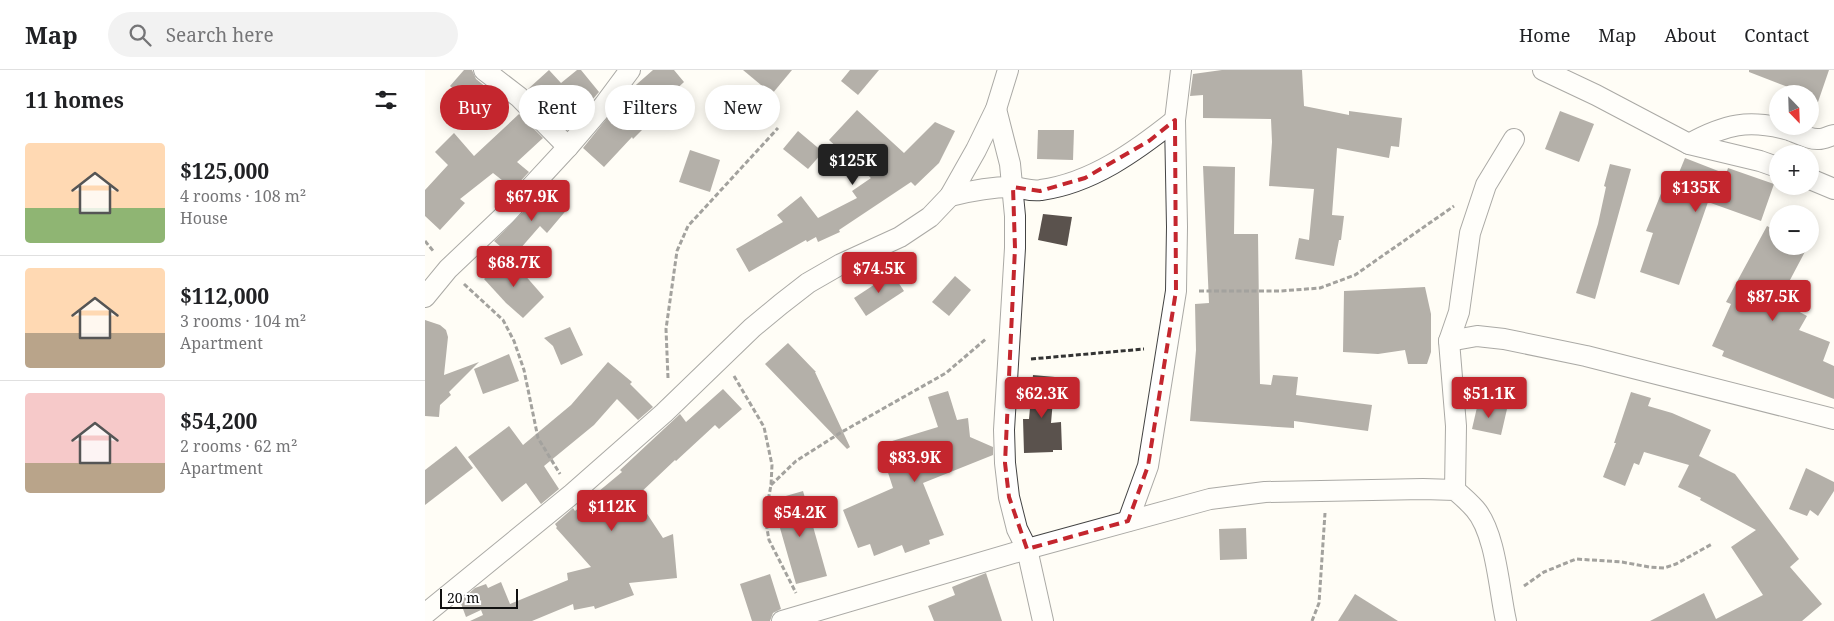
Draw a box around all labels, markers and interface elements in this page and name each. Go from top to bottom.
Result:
search box [108,12,458,57]
text: Map [25,18,78,51]
icon: search [126,21,154,49]
text: Search here [166,22,274,48]
text: Home [1519,23,1570,47]
text: Map [1598,23,1636,47]
text: About [1664,23,1716,47]
text: Contact [1744,23,1809,47]
chip: Buy [440,85,509,130]
chip: Rent [519,85,595,130]
chip: Filters [605,85,695,130]
chip: New [705,85,780,130]
north arrow [1769,85,1819,135]
map controls [1769,85,1819,255]
text: 11 homes [25,86,124,114]
icon: filters [372,86,400,114]
pin: $125K [818,144,888,186]
button: + [1769,145,1819,195]
text: $125K [829,149,877,171]
text: $125,000 [180,157,269,185]
icon: home [65,163,125,223]
pin: $135K [1661,170,1731,213]
text: $135K [1672,176,1720,198]
pin: $67.9K [491,180,573,222]
text: 4 rooms · 108 m² [180,185,306,207]
text: $67.9K [506,185,558,207]
button: − [1769,205,1819,255]
text: House [180,207,228,229]
pin: $68.7K [473,246,555,288]
text: $68.7K [488,251,540,273]
pin: $74.5K [838,252,920,294]
text: $74.5K [853,257,905,279]
pin: $87.5K [1732,280,1814,322]
text: $112,000 [180,282,269,310]
text: $87.5K [1747,285,1799,307]
icon: home [65,288,125,348]
text: 3 rooms · 104 m² [180,310,306,332]
text: Apartment [180,332,263,354]
pin: $62.3K [1001,376,1083,419]
pin: $51.1K [1448,376,1530,419]
text: $62.3K [1016,382,1068,404]
text: $51.1K [1463,382,1515,404]
text: $54,200 [180,407,257,435]
icon: home [65,413,125,473]
text: 2 rooms · 62 m² [180,435,297,457]
pin: $83.9K [874,440,956,483]
text: $83.9K [889,446,941,468]
text: Apartment [180,457,263,479]
pin: $112K [577,490,647,532]
text: $112K [588,495,636,517]
pin: $54.2K [759,496,841,538]
text: $54.2K [774,501,826,523]
scale bar [440,586,517,609]
text: 20 m [447,588,480,607]

